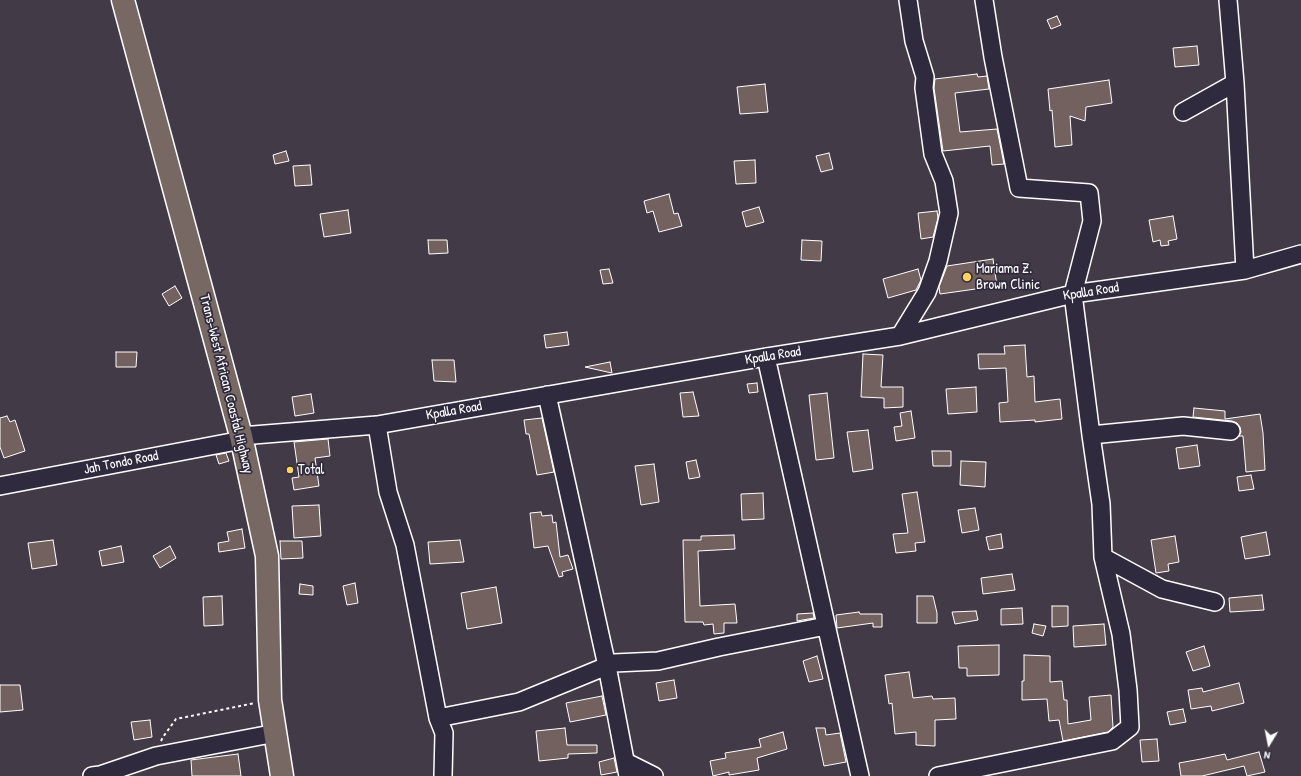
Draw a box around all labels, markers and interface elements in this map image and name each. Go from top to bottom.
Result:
place label: Mariama Z. Brown Clinic [976,261,1040,294]
marker: Mariama Z. Brown Clinic [961,271,973,283]
street label: Kpalla Road [1062,279,1120,305]
street label: Trans-West African Coastal Highway [196,293,256,475]
street label: Kpalla Road [744,343,802,369]
street label: Kpalla Road [425,398,483,424]
street label: Jah Tondo Road [82,448,160,478]
place label: Total [298,462,324,478]
marker: Total [285,465,295,475]
north arrow [1249,724,1289,764]
text: N [1263,748,1271,763]

